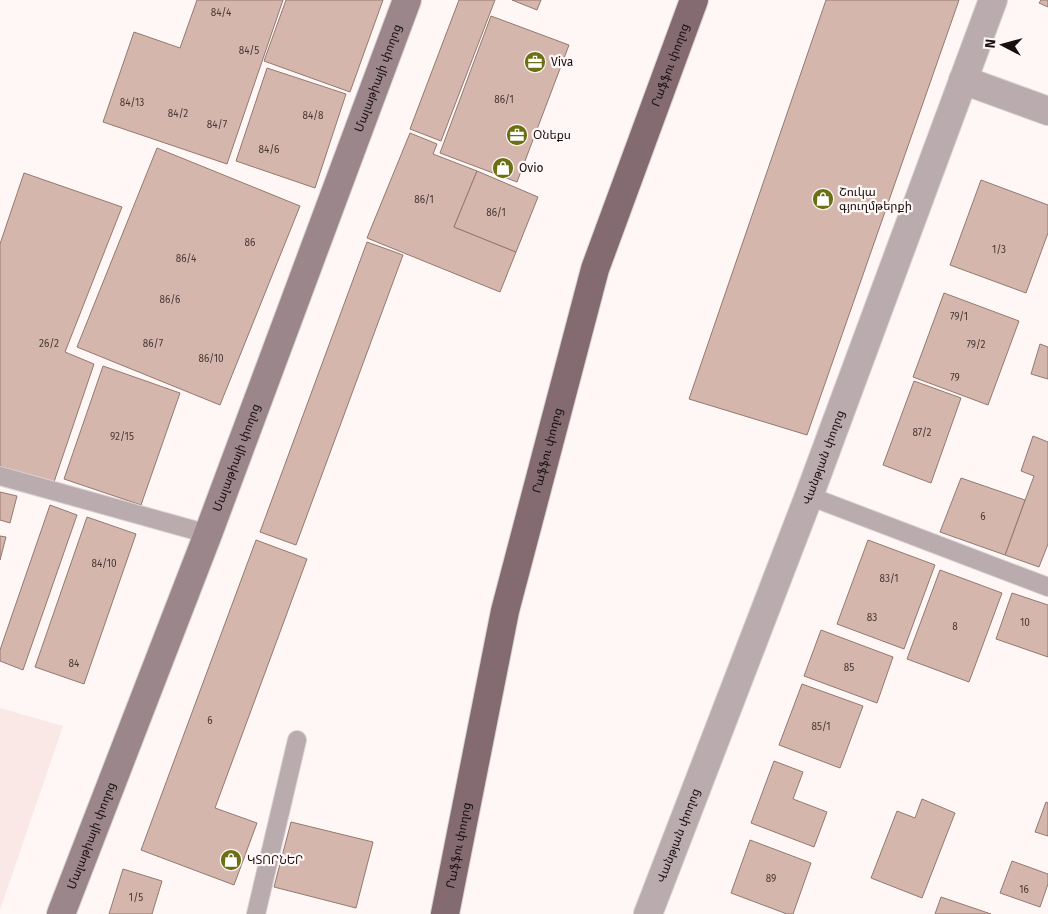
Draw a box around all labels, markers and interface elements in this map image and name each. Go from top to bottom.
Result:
house number: 84/4 [211,7,232,19]
north arrow [978,20,1028,70]
street label: Րաֆֆու փողոց [648,21,692,108]
street label: Մալաթիայի փողոց [351,22,404,134]
text: N [982,38,1000,49]
house number: 84/5 [239,45,259,57]
office icon: Viva [523,50,547,74]
place label: Viva [551,55,573,69]
house number: 86/1 [494,94,514,106]
house number: 84/13 [120,97,144,109]
house number: 84/2 [168,108,188,120]
house number: 84/8 [302,110,324,122]
house number: 84/7 [207,119,228,131]
office icon: Օնեքս [505,123,529,147]
place label: Օնեքս [533,128,571,142]
house number: 84/6 [259,144,279,156]
shop icon: Ovio [491,156,515,180]
place label: Ovio [519,161,544,175]
place label: Շուկա գյուղմթերքի [839,185,912,213]
shop icon: Շուկա գյուղմթերքի [811,187,835,211]
house number: 86/1 [414,194,434,206]
house number: 86/1 [486,207,506,219]
house number: 86 [245,237,255,249]
house number: 1/3 [992,244,1006,256]
house number: 86/4 [176,253,197,265]
house number: 86/6 [160,294,180,306]
house number: 79/1 [950,311,968,323]
house number: 26/2 [39,338,59,350]
house number: 86/7 [143,338,164,350]
house number: 79/2 [967,339,985,351]
house number: 86/10 [198,353,224,365]
house number: 79 [950,372,960,384]
street label: Մալաթիայի փողոց [210,402,263,513]
street label: Րաֆֆու փողոց [529,406,565,494]
street label: Վանթյան փողոց [799,408,847,507]
house number: 87/2 [912,427,932,439]
house number: 92/15 [110,431,134,443]
house number: 6 [980,511,986,523]
house number: 84/10 [91,558,117,570]
house number: 83/1 [879,573,899,585]
house number: 83 [867,612,877,624]
house number: 10 [1020,617,1030,629]
house number: 8 [952,621,958,633]
house number: 84 [69,658,80,670]
house number: 85 [844,662,854,674]
house number: 6 [207,715,213,727]
house number: 85/1 [811,721,831,733]
street label: Մալաթիայի փողոց [64,780,118,891]
street label: Վանթյան փողոց [654,786,703,885]
street label: Րաֆֆու փողոց [443,801,474,890]
shop icon: ԿՏՈՐՆԵՐ [219,848,243,872]
place label: ԿՏՈՐՆԵՐ [247,853,303,867]
house number: 89 [766,873,776,885]
house number: 16 [1019,884,1029,896]
house number: 1/5 [129,892,143,904]

